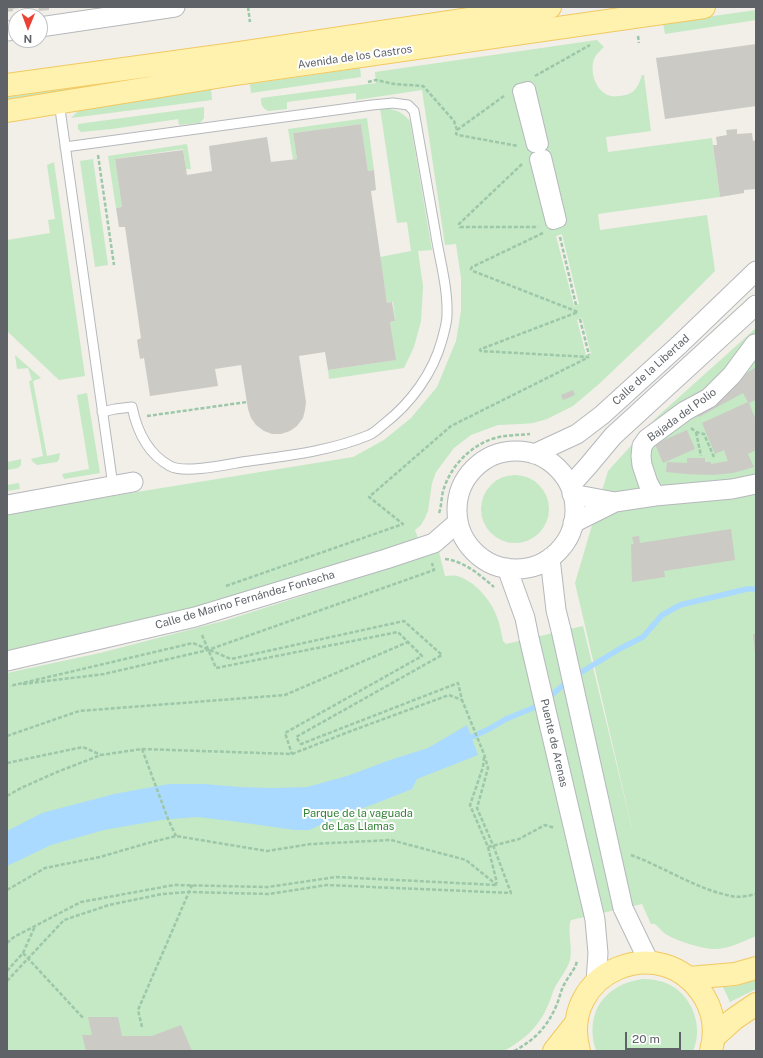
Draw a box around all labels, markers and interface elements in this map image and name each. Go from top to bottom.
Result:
north arrow [8,8,48,48]
text: N [23,33,32,45]
street label: Avenida de los Castros [297,42,413,72]
street label: Calle de la Libertad [610,332,692,408]
street label: Bajada del Polio [645,386,719,444]
street label: Calle de Marino Fernández Fontecha [154,568,336,632]
street label: Puente de Arenas [537,697,571,789]
park label: Parque de la vaguada de Las Llamas [303,807,413,833]
scale bar [627,1024,683,1050]
text: 20 m [632,1032,660,1046]

